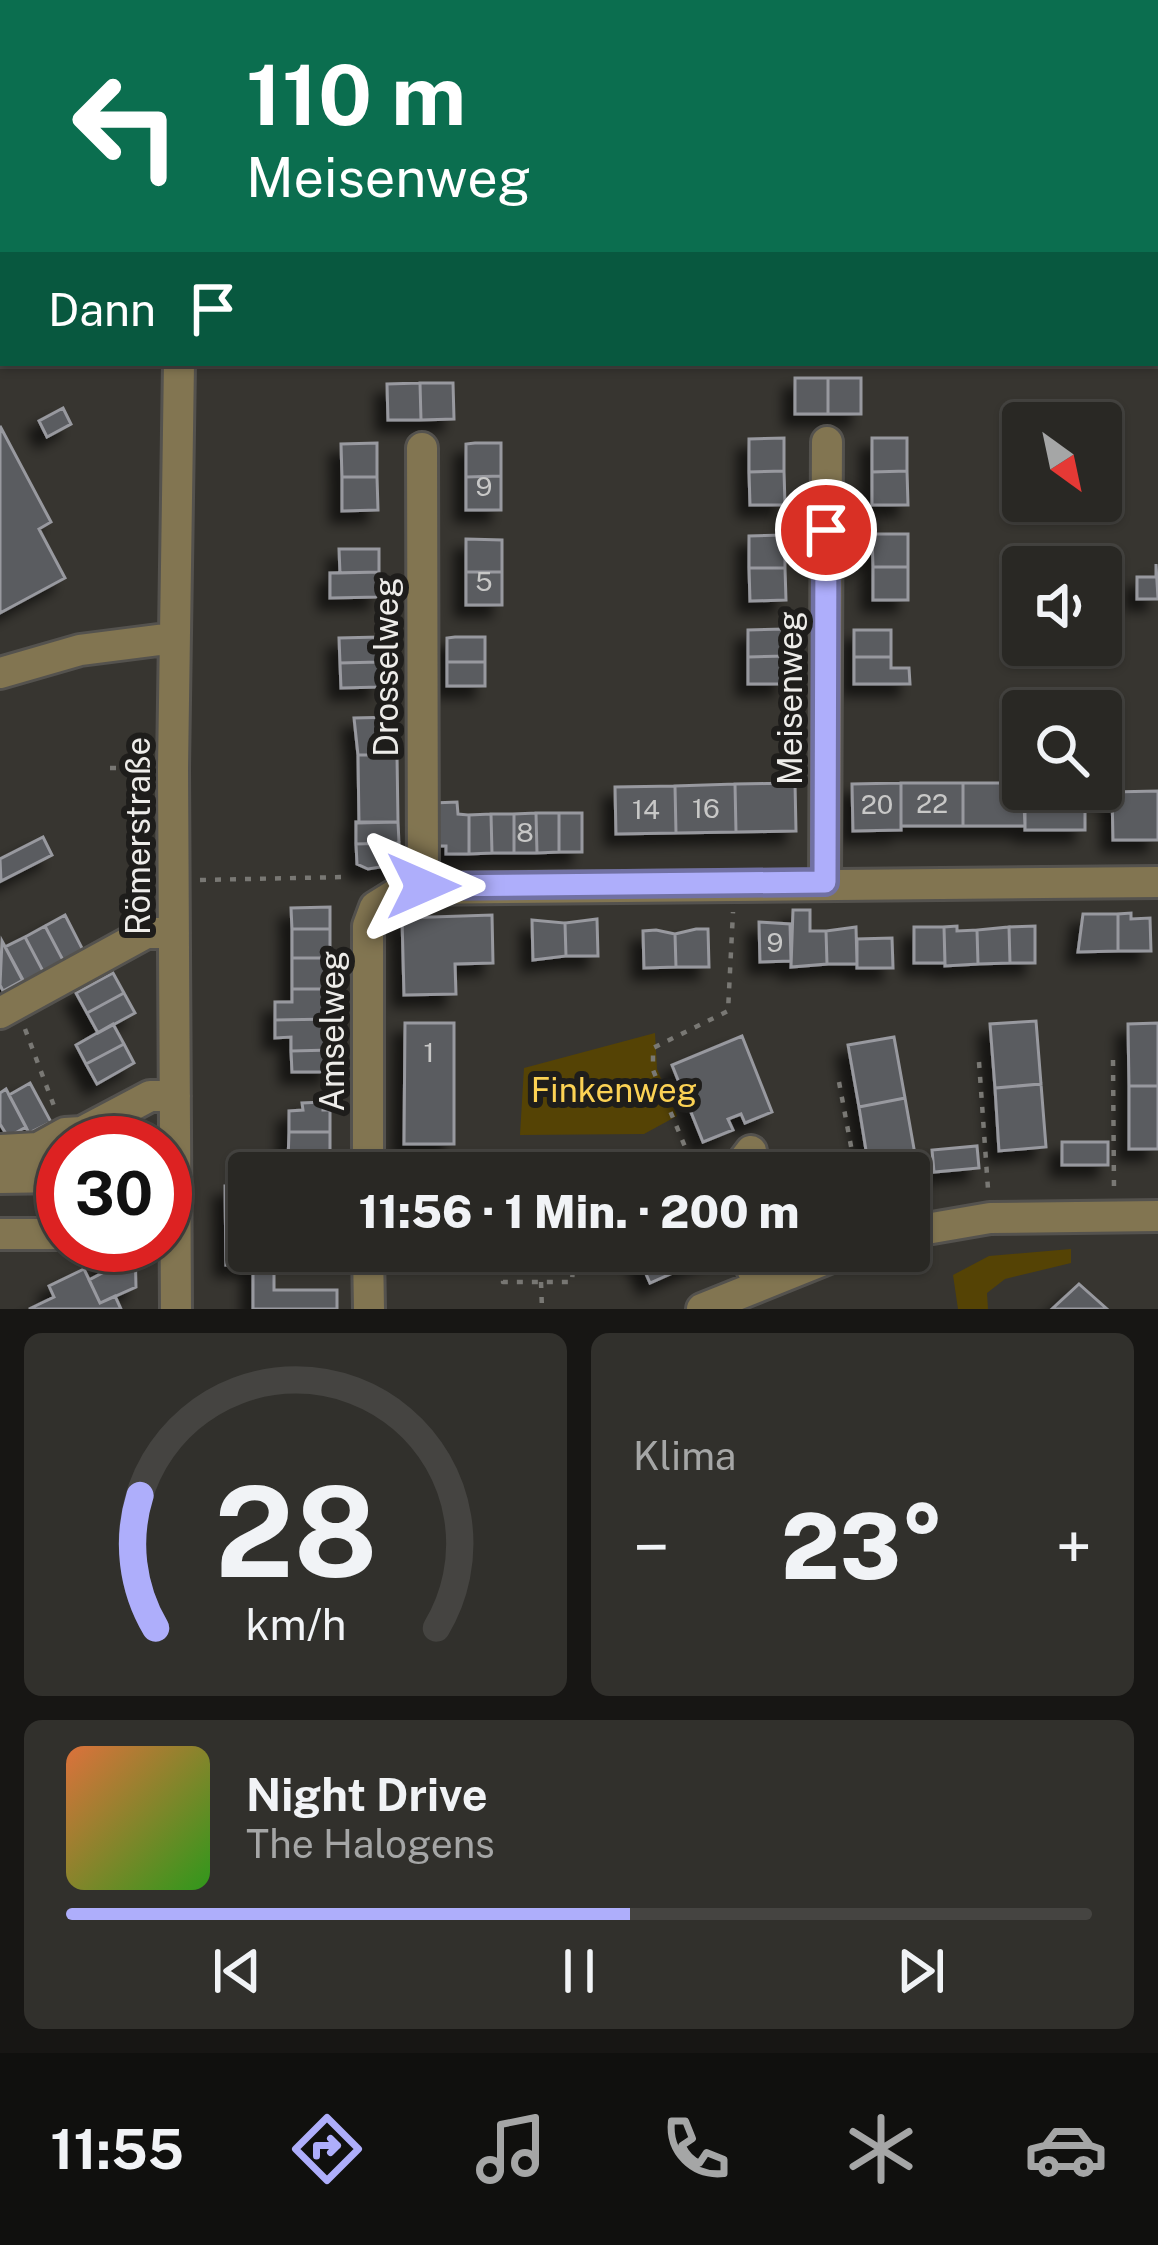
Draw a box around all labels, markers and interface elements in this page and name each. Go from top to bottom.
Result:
text: 110 m [246,45,466,144]
icon: left [48,48,204,204]
text: Meisenweg [246,146,531,209]
icon: arrive [180,276,246,342]
text: Dann [48,283,156,336]
north arrow [1002,402,1122,522]
map controls [1002,402,1122,810]
house number: 9 [476,470,492,502]
pin [775,479,877,581]
icon: arrive [793,497,859,563]
button: sound [1002,546,1122,666]
house number: 5 [475,565,493,597]
street label: Drosselweg [367,577,405,757]
street label: Meisenweg [771,611,809,785]
button: search [1002,690,1122,810]
street label: Römerstraße [119,737,157,935]
house number: 22 [916,787,948,819]
house number: 20 [861,788,893,820]
house number: 16 [692,792,720,824]
house number: 14 [632,793,660,825]
house number: 8 [516,816,534,848]
position arrow [360,823,486,949]
house number: 9 [767,926,783,958]
street label: Amselweg [313,950,351,1112]
house number: 1 [424,1036,435,1068]
park label: Finkenweg [531,1071,697,1109]
speed limit sign: 30 [36,1116,192,1272]
text: 11:56 · 1 Min. · 200 m [359,1185,800,1238]
text: Klima [633,1433,736,1479]
text: 28 [214,1458,377,1605]
text: 23° [781,1493,944,1599]
text: − [633,1508,670,1586]
text: + [1055,1508,1092,1586]
text: km/h [245,1598,346,1649]
text: Night Drive [246,1768,488,1821]
text: The Halogens [246,1821,495,1867]
icon: previous [204,1938,270,2004]
icon: pause [546,1938,612,2004]
icon: next [888,1938,954,2004]
icon: directions [285,2107,369,2191]
icon: music [469,2107,553,2191]
icon: phone [654,2107,738,2191]
icon: climate [839,2107,923,2191]
icon: car [1024,2107,1108,2191]
text: 11:55 [50,2118,184,2181]

